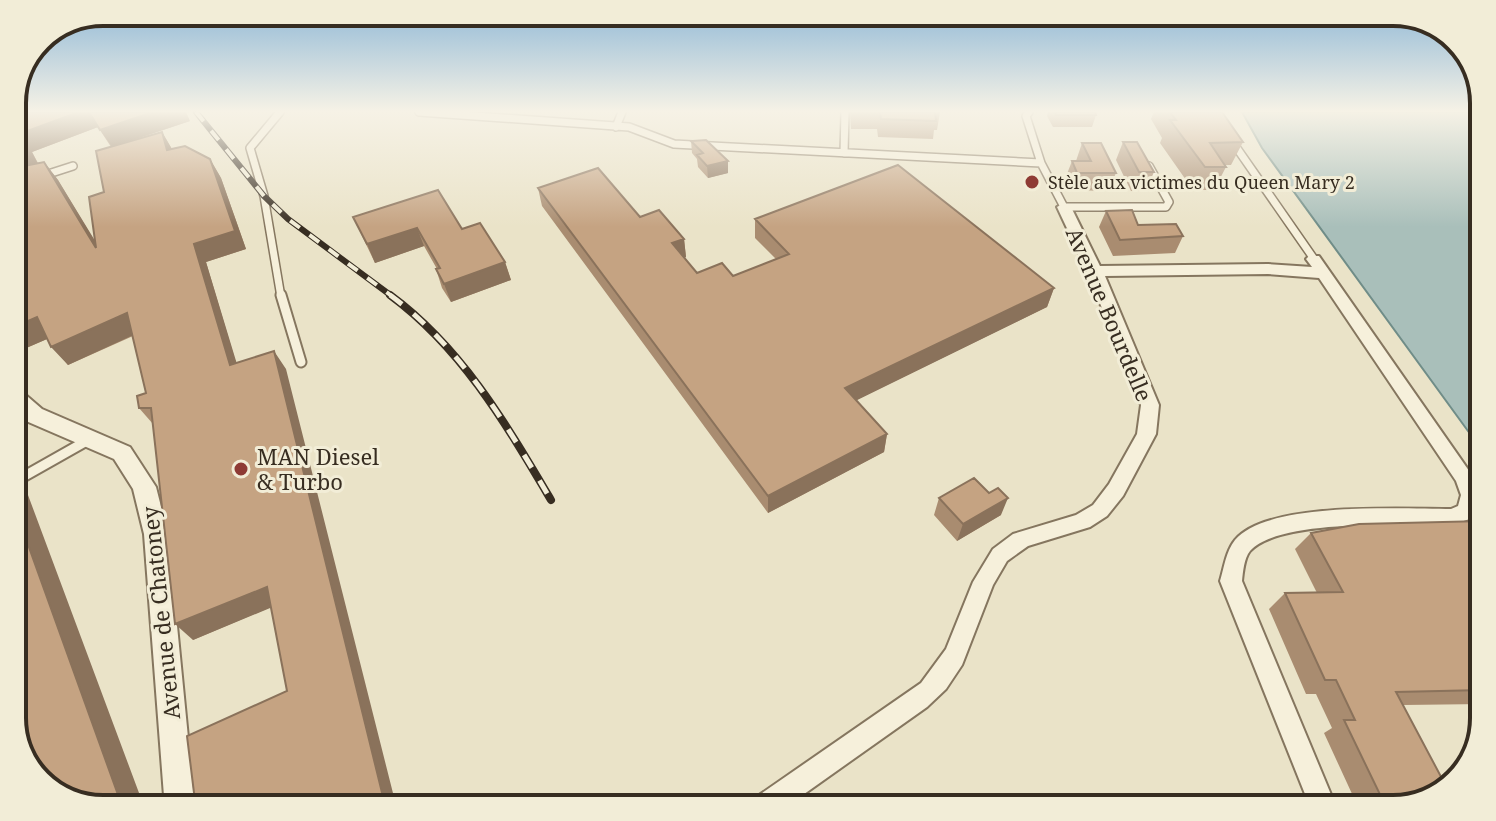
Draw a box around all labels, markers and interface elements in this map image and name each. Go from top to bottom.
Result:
place label: Stèle aux victimes du Queen Mary 2 [1048,170,1355,194]
marker: Stèle aux victimes du Queen Mary 2 [1023,173,1041,191]
street label: Avenue Bourdelle [1060,222,1160,406]
place label: MAN Diesel & Turbo [257,441,379,496]
marker: MAN Diesel & Turbo [232,460,250,478]
street label: Avenue de Chatoney [134,504,186,721]

